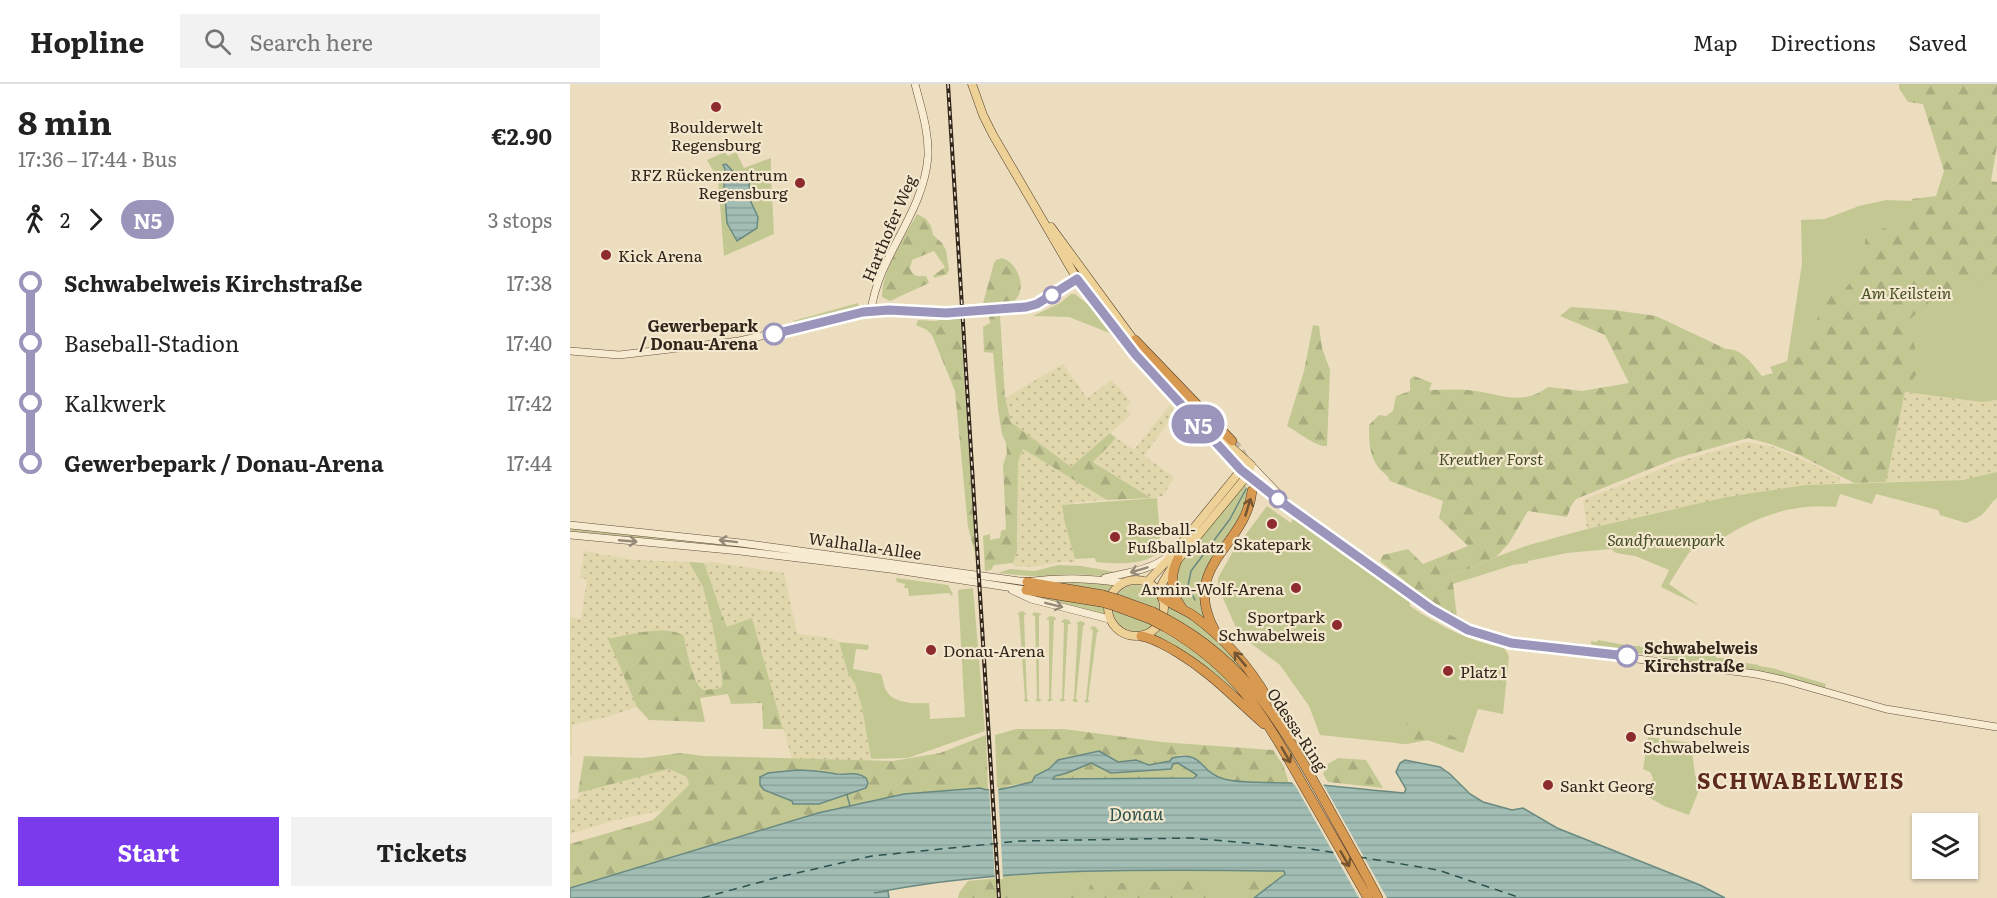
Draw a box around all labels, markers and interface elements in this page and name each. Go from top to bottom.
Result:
search box [180,14,600,68]
text: Hopline [30,20,144,62]
icon: search [201,25,234,58]
text: Search here [249,25,373,58]
text: Map [1693,26,1738,57]
text: Directions [1771,26,1876,57]
text: Saved [1909,26,1967,57]
text: 8 min [18,96,112,145]
marker: Boulderwelt Regensburg [709,100,723,114]
place label: Boulderwelt Regensburg [669,114,763,156]
text: €2.90 [491,119,552,152]
text: 17:36 – 17:44 · Bus [18,143,176,173]
place label: RFZ Rückenzentrum Regensburg [630,162,788,204]
street label: Harthofer Weg [855,171,921,285]
marker: RFZ Rückenzentrum Regensburg [793,176,807,190]
icon: walk [18,203,51,236]
icon: forward [79,203,112,236]
text: 2 [60,204,70,234]
text: N5 [133,204,162,235]
text: 3 stops [488,204,552,234]
place label: Kick Arena [618,243,703,267]
marker: Kick Arena [599,248,613,262]
text: Schwabelweis Kirchstraße [64,266,363,299]
text: 17:38 [506,267,552,297]
park label: Am Keilstein [1861,280,1952,304]
unlabelled marker [1043,286,1061,304]
place label: Gewerbepark / Donau-Arena [639,313,759,355]
marker: Gewerbepark / Donau-Arena [763,323,785,345]
text: Baseball-Stadion [64,326,239,359]
text: 17:40 [506,327,552,357]
text: Kalkwerk [64,386,166,419]
text: 17:42 [507,387,552,417]
line badge: N5 [1171,404,1225,444]
text: N5 [1183,409,1213,440]
text: Gewerbepark / Donau-Arena [64,446,384,479]
park label: Kreuther Forst [1439,446,1544,470]
text: 17:44 [506,447,552,477]
unlabelled marker [1269,490,1287,508]
one-way arrow [1243,498,1254,517]
place label: Baseball- Fußballplatz [1127,516,1224,558]
marker: Skatepark [1265,517,1279,531]
street label: Walhalla-Allee [807,525,923,565]
park label: Sandfrauenpark [1607,527,1725,551]
marker: Baseball- Fußballplatz [1108,530,1122,544]
place label: Skatepark [1233,531,1311,555]
one-way arrow [618,536,638,547]
one-way arrow [719,536,739,547]
one-way arrow [1130,565,1149,576]
place label: Armin-Wolf-Arena [1140,576,1284,600]
marker: Armin-Wolf-Arena [1289,581,1303,595]
one-way arrow [1044,599,1063,611]
place label: Sportpark Schwabelweis [1219,604,1325,646]
marker: Sportpark Schwabelweis [1330,618,1344,632]
place label: Schwabelweis Kirchstraße [1644,635,1758,677]
place label: Donau-Arena [943,638,1045,662]
marker: Donau-Arena [924,643,938,657]
marker: Schwabelweis Kirchstraße [1616,645,1638,667]
one-way arrow [1233,652,1247,667]
place label: Platz 1 [1460,659,1508,683]
marker: Platz 1 [1441,664,1455,678]
street label: Odessa-Ring [1262,683,1334,775]
place label: Grundschule Schwabelweis [1643,716,1749,758]
marker: Grundschule Schwabelweis [1624,730,1638,744]
one-way arrow [1280,746,1292,763]
district label: SCHWABELWEIS [1697,763,1905,796]
place label: Sankt Georg [1560,773,1654,797]
marker: Sankt Georg [1541,778,1555,792]
water label: Donau [1108,799,1164,827]
map controls [1912,813,1978,879]
button: layers [1912,813,1978,879]
button: Start [18,817,279,886]
button: Tickets [291,817,552,886]
one-way arrow [1339,850,1351,867]

